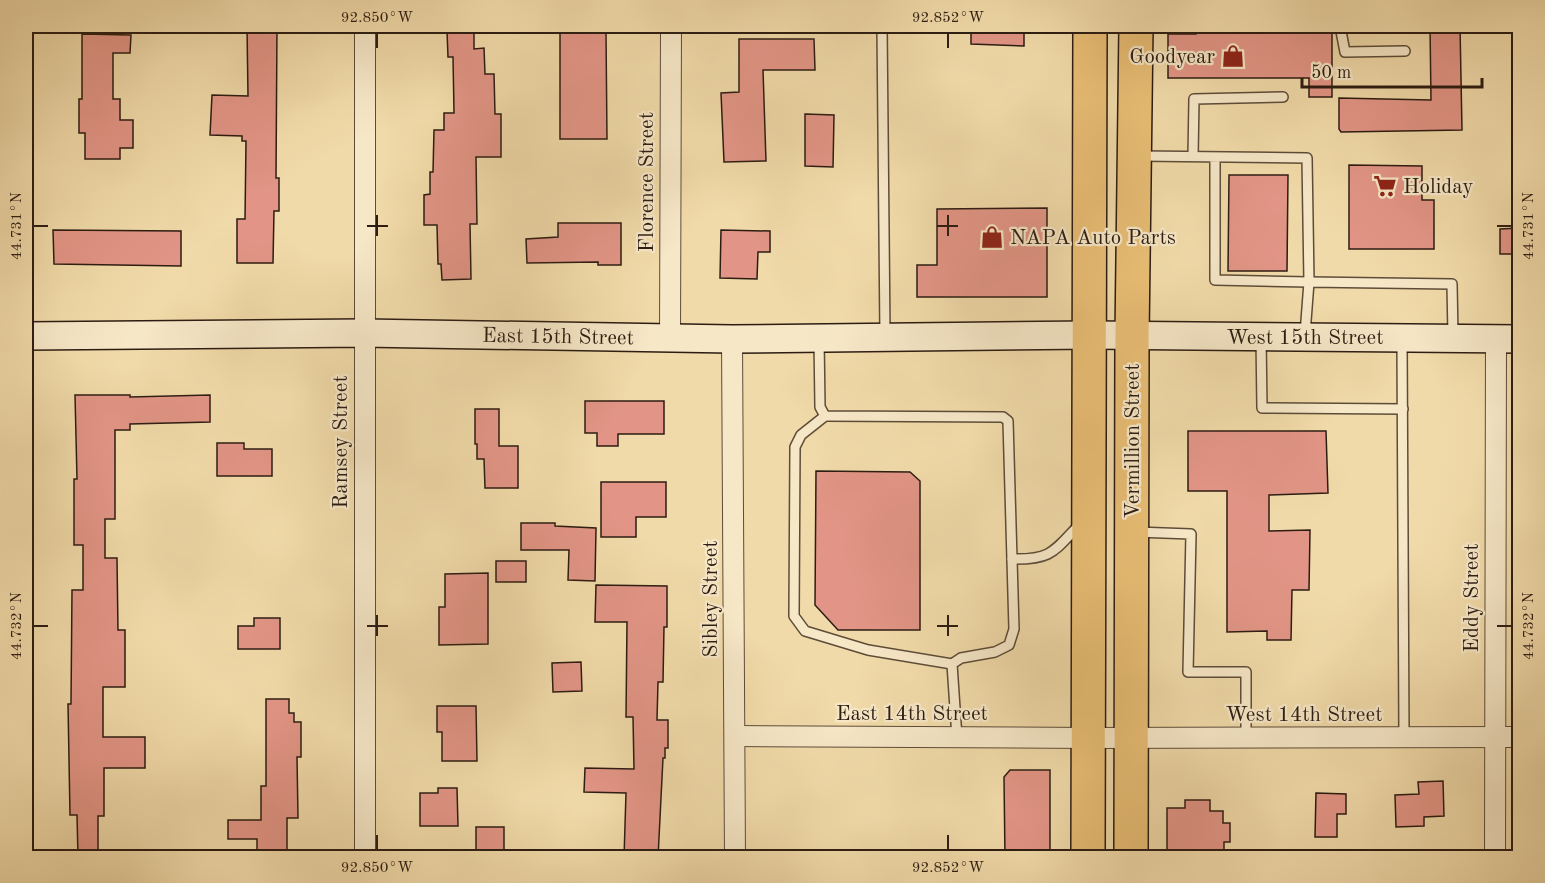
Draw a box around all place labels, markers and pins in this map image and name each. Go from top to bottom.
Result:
shop icon: Goodyear [1220,43,1246,69]
place label: Goodyear [1129,47,1215,68]
supermarket icon: Holiday [1372,173,1398,199]
place label: Holiday [1403,177,1473,198]
shop icon: NAPA Auto Parts [979,224,1005,250]
place label: NAPA Auto Parts [1010,228,1176,249]

